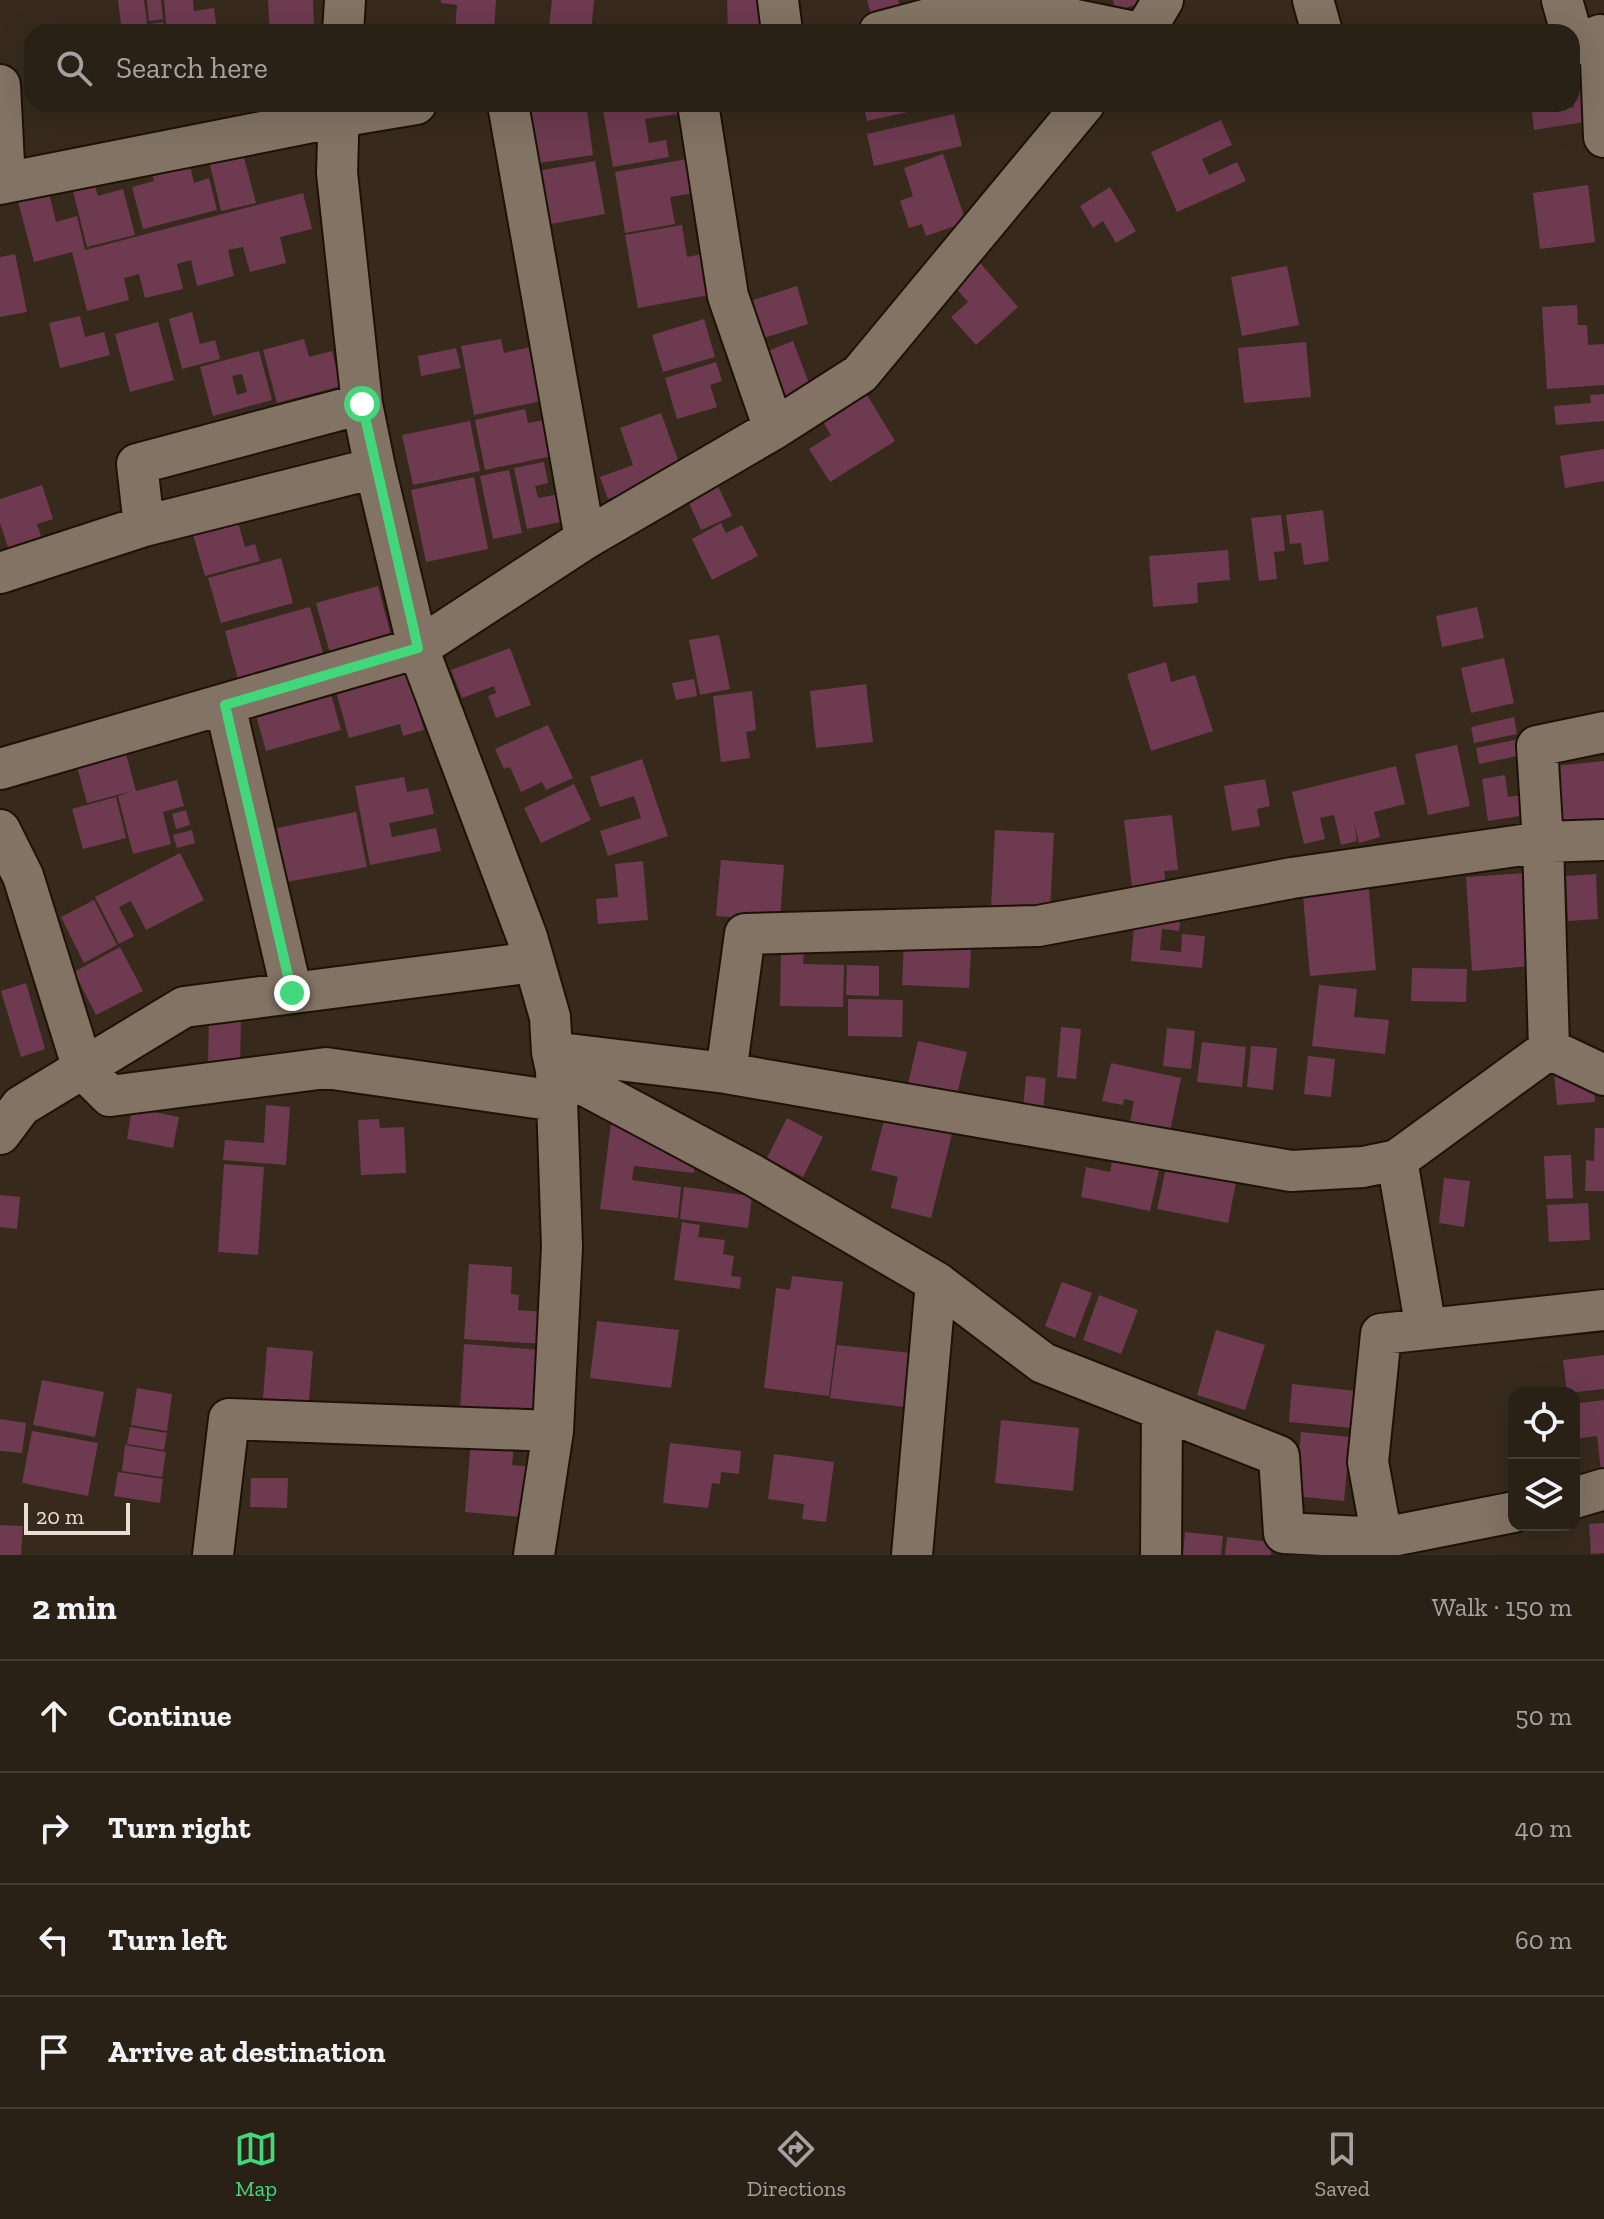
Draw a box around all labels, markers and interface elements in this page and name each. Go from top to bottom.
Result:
search box [24,24,1580,112]
icon: search [52,46,96,90]
text: Search here [116,50,268,86]
route start [344,386,380,422]
route end [274,975,310,1011]
map controls [1508,1387,1580,1531]
button: locate [1508,1387,1580,1459]
button: layers [1508,1459,1580,1531]
scale bar [24,1499,130,1535]
text: 20 m [36,1503,84,1530]
text: 2 min [32,1587,117,1628]
text: Walk · 150 m [1432,1591,1572,1623]
icon: ahead [32,1694,76,1738]
text: Continue [108,1698,232,1734]
text: 50 m [1515,1700,1572,1732]
icon: right [32,1806,76,1850]
text: Turn right [108,1810,250,1846]
text: 40 m [1515,1812,1572,1844]
icon: left [32,1918,76,1962]
text: Turn left [108,1922,227,1958]
text: 60 m [1515,1924,1572,1956]
icon: arrive [32,2030,76,2074]
text: Arrive at destination [108,2034,385,2070]
tab: Map [234,2127,278,2202]
tab: Directions [747,2127,846,2202]
tab: Saved [1315,2127,1370,2202]

